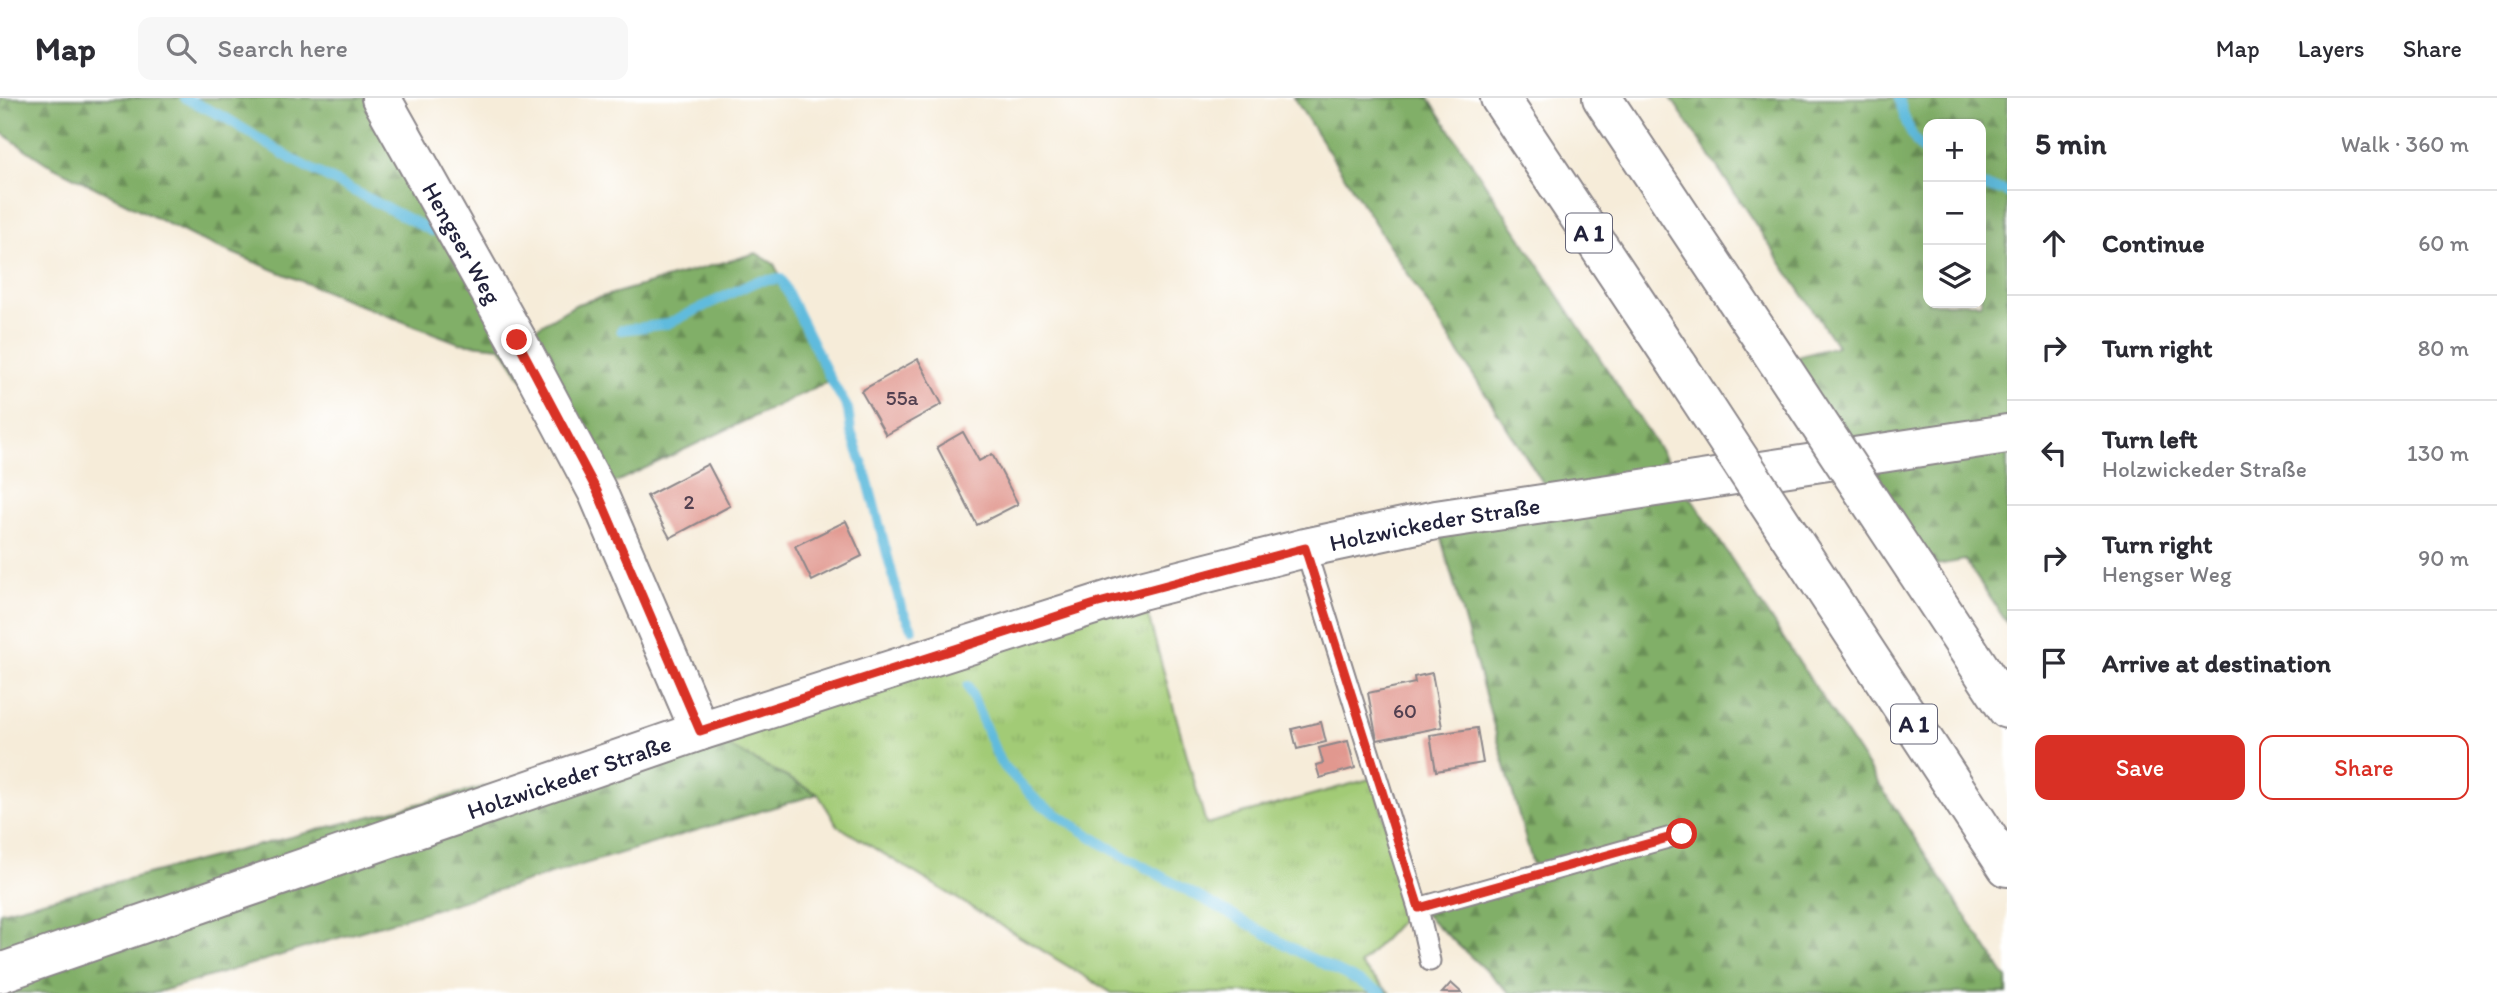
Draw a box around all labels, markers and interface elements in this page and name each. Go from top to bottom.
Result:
search box [138,17,628,80]
text: Map [35,29,96,68]
icon: search [162,29,200,67]
text: Search here [218,32,348,64]
text: Map [2216,34,2260,63]
text: Layers [2298,34,2365,63]
text: Share [2403,34,2462,63]
map controls [1923,119,1986,308]
button: + [1923,119,1986,182]
text: 5 min [2035,125,2106,162]
text: Walk · 360 m [2341,130,2469,158]
street label: Hengser Weg [417,177,508,309]
button: − [1923,182,1986,245]
road number: A 1 [1566,214,1612,252]
icon: ahead [2035,224,2073,262]
text: Continue [2102,227,2205,259]
text: 60 m [2418,229,2469,257]
button: layers [1923,245,1986,308]
route end [501,324,532,355]
icon: right [2035,329,2073,367]
text: Turn right [2102,332,2213,364]
text: 80 m [2418,334,2469,362]
house number: 55a [886,385,919,410]
text: Turn left [2102,423,2198,455]
icon: left [2035,434,2073,472]
text: 130 m [2407,439,2469,467]
text: Holzwickeder Straße [2102,455,2307,483]
house number: 2 [683,489,695,514]
street label: Holzwickeder Straße [1327,490,1542,557]
text: Turn right [2102,528,2213,560]
icon: right [2035,539,2073,577]
text: 90 m [2418,544,2469,572]
text: Hengser Weg [2102,560,2232,588]
icon: arrive [2035,644,2073,682]
text: Arrive at destination [2102,647,2331,679]
house number: 60 [1393,698,1417,723]
road number: A 1 [1891,704,1937,744]
street label: Holzwickeder Straße [463,728,675,825]
button: Save [2035,735,2245,800]
button: Share [2259,735,2469,800]
route start [1666,818,1697,849]

